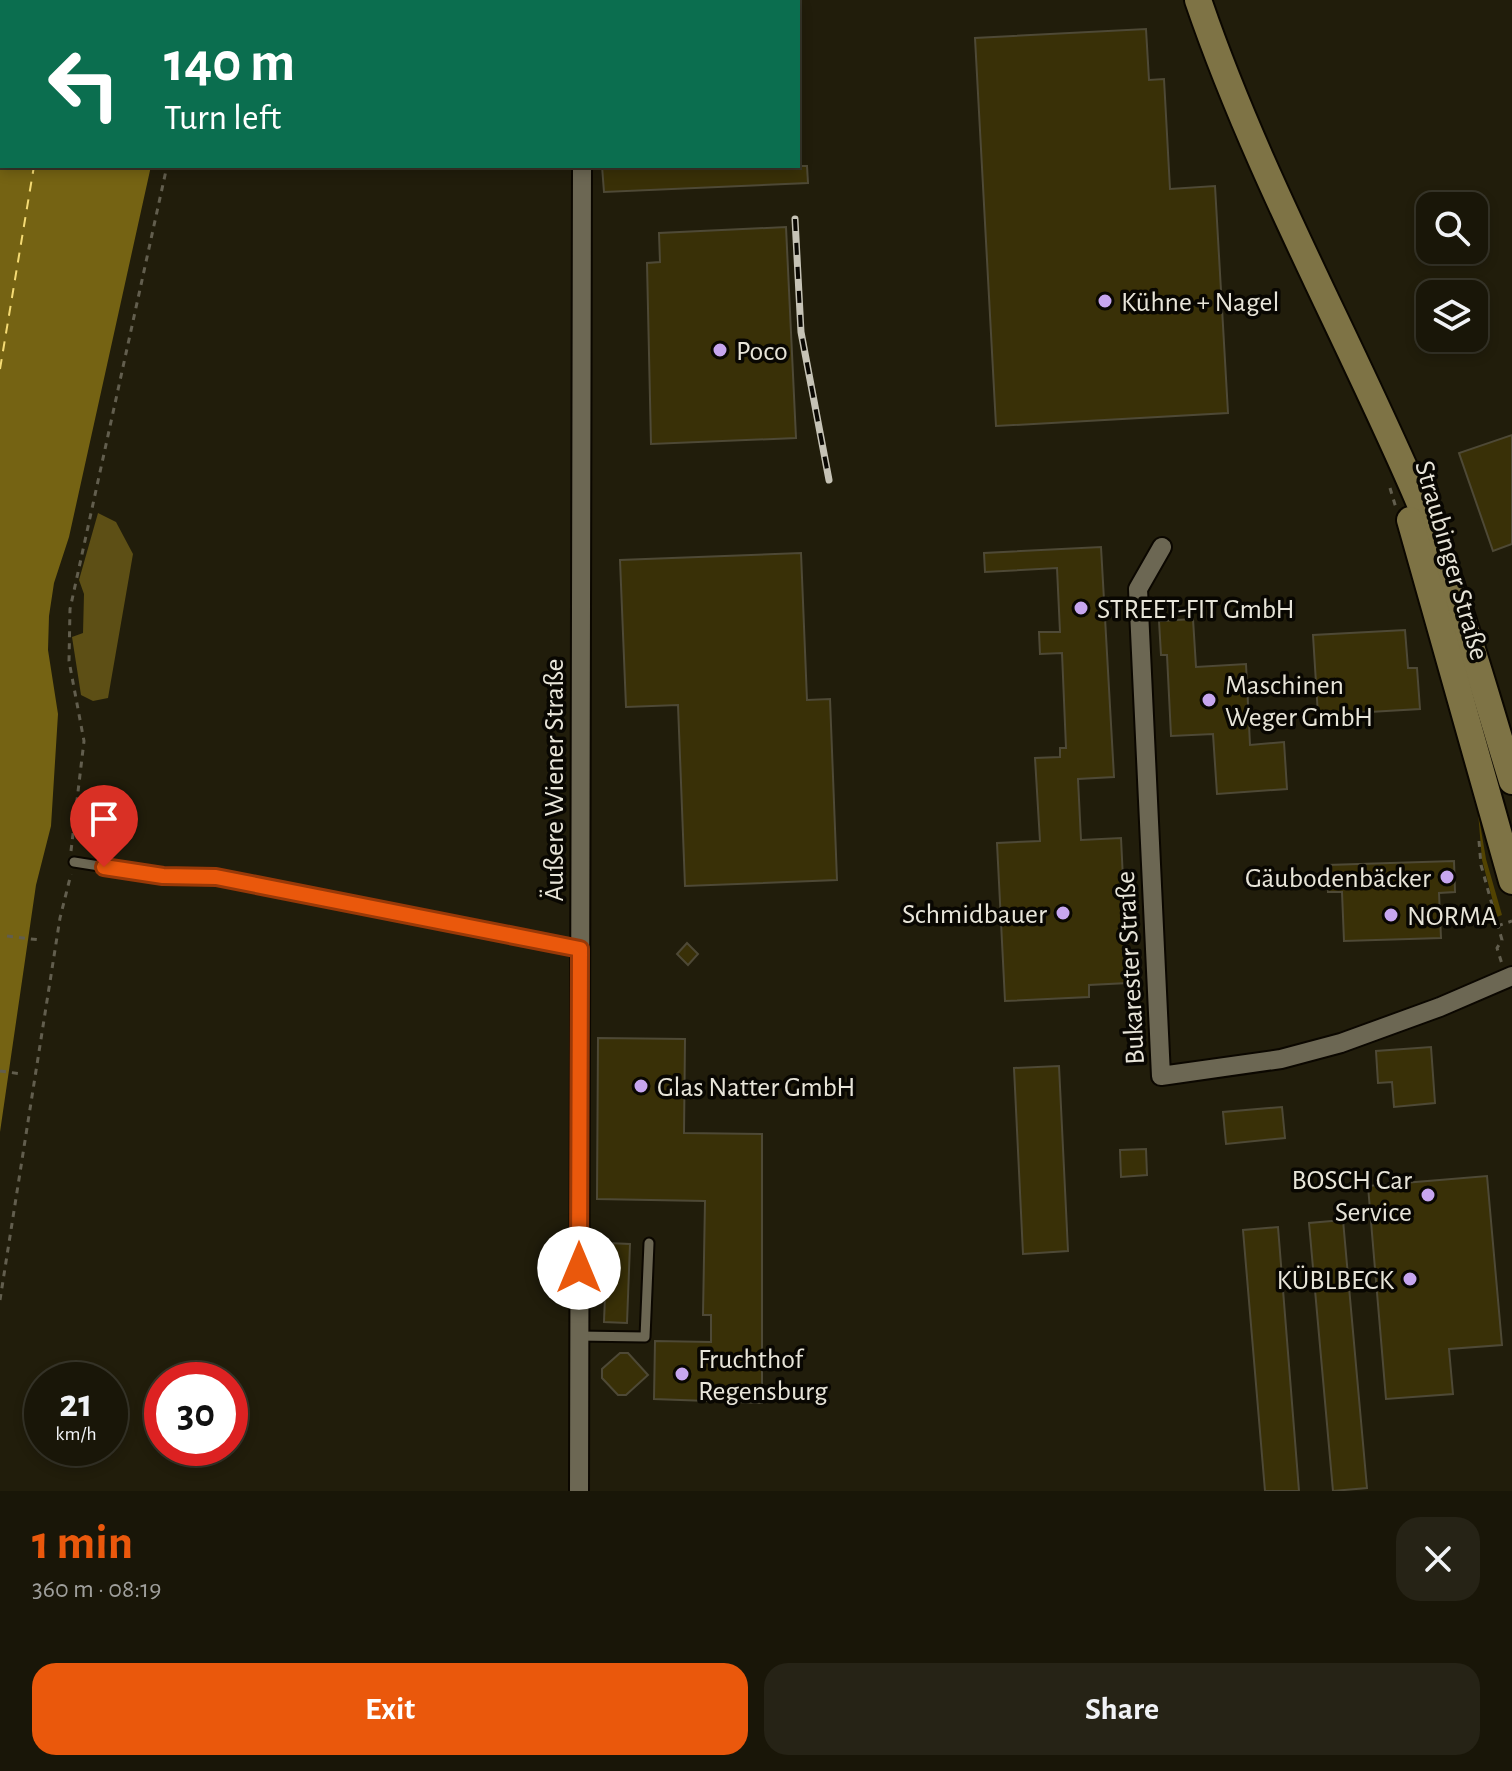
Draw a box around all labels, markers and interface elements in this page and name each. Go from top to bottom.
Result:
icon: left [32,32,136,136]
text: 140 m [164,35,295,91]
text: Turn left [164,100,281,136]
map controls [1416,192,1488,352]
button: search [1416,192,1488,264]
button: layers [1416,280,1488,352]
place label: Kühne + Nagel [1121,289,1279,317]
marker: Kühne + Nagel [1096,292,1114,310]
place label: Poco [736,338,788,366]
marker: Poco [711,341,729,359]
street label: Straubinger Straße [1409,458,1493,664]
place label: STREET-FIT GmbH [1097,596,1295,624]
marker: STREET-FIT GmbH [1072,599,1090,617]
street label: Äußere Wiener Straße [539,659,569,901]
place label: Maschinen Weger GmbH [1225,672,1373,732]
marker: Maschinen Weger GmbH [1200,691,1218,709]
pin [70,785,138,867]
icon: arrive [82,797,126,841]
place label: Gäubodenbäcker [1245,865,1431,893]
marker: Gäubodenbäcker [1438,868,1456,886]
street label: Bukarester Straße [1112,870,1150,1065]
place label: Schmidbauer [902,901,1047,929]
place label: NORMA [1407,903,1497,931]
marker: Schmidbauer [1054,904,1072,922]
marker: NORMA [1382,906,1400,924]
place label: Glas Natter GmbH [657,1074,856,1102]
marker: Glas Natter GmbH [632,1077,650,1095]
place label: BOSCH Car Service [1291,1167,1412,1227]
marker: BOSCH Car Service [1419,1186,1437,1204]
position arrow [537,1226,621,1310]
place label: KÜBLBECK [1277,1265,1395,1295]
marker: KÜBLBECK [1401,1270,1419,1288]
place label: Fruchthof Regensburg [698,1346,828,1406]
speed limit sign: 30 [144,1362,248,1466]
marker: Fruchthof Regensburg [673,1365,691,1383]
text: 21 [59,1384,93,1424]
text: km/h [55,1424,97,1444]
button: close [1396,1517,1480,1601]
text: 1 min [32,1520,133,1568]
text: 360 m · 08:19 [32,1576,161,1602]
button: Exit [32,1663,748,1755]
button: Share [764,1663,1480,1755]

